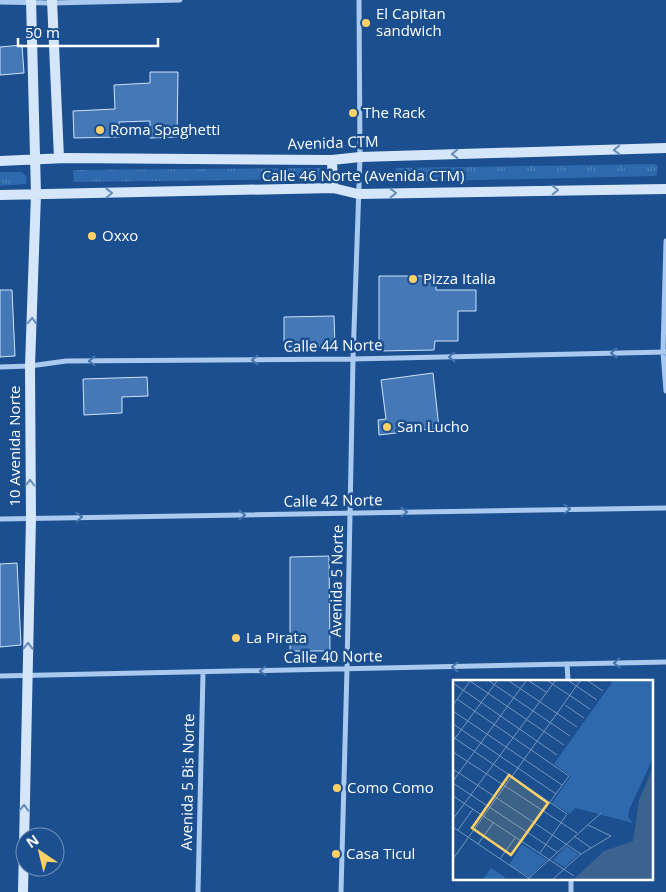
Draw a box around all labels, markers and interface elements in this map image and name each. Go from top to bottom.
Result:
place label: El Capitan sandwich [376,3,446,40]
scale bar [18,15,158,47]
marker: El Capitan sandwich [360,17,372,29]
text: 50 m [25,22,60,42]
place label: The Rack [363,102,426,122]
marker: The Rack [347,107,359,119]
place label: Roma Spaghetti [110,119,220,139]
marker: Roma Spaghetti [94,124,106,136]
street label: Avenida CTM [287,130,379,154]
one-way arrow [613,145,621,155]
one-way arrow [451,149,459,160]
street label: Calle 46 Norte (Avenida CTM) [262,165,464,185]
one-way arrow [552,185,560,196]
one-way arrow [105,188,113,199]
one-way arrow [390,188,397,198]
place label: Oxxo [102,225,138,245]
marker: Oxxo [86,230,98,242]
place label: Pizza Italia [423,268,496,288]
marker: Pizza Italia [407,273,419,285]
one-way arrow [26,317,37,325]
street label: Calle 44 Norte [283,334,383,356]
one-way arrow [610,348,618,359]
one-way arrow [448,352,456,362]
one-way arrow [250,354,258,365]
one-way arrow [88,355,96,366]
street label: 10 Avenida Norte [4,385,24,507]
place label: San Lucho [397,416,469,436]
marker: San Lucho [381,421,393,433]
one-way arrow [25,479,35,487]
street label: Calle 42 Norte [283,489,383,511]
one-way arrow [563,504,571,515]
one-way arrow [400,507,408,518]
one-way arrow [238,510,246,520]
one-way arrow [76,512,84,522]
street label: Avenida 5 Norte [325,525,347,637]
place label: La Pirata [246,627,307,647]
marker: La Pirata [230,632,242,644]
one-way arrow [22,642,33,650]
street label: Calle 40 Norte [283,645,383,667]
one-way arrow [613,658,621,668]
one-way arrow [451,661,459,672]
one-way arrow [259,666,267,676]
inset map [453,680,654,880]
street label: Avenida 5 Bis Norte [176,713,198,851]
place label: Como Como [347,777,434,797]
marker: Como Como [331,782,343,794]
one-way arrow [19,804,29,812]
north arrow [15,827,65,877]
text: N [22,830,42,852]
place label: Casa Ticul [346,843,415,863]
marker: Casa Ticul [330,848,342,860]

